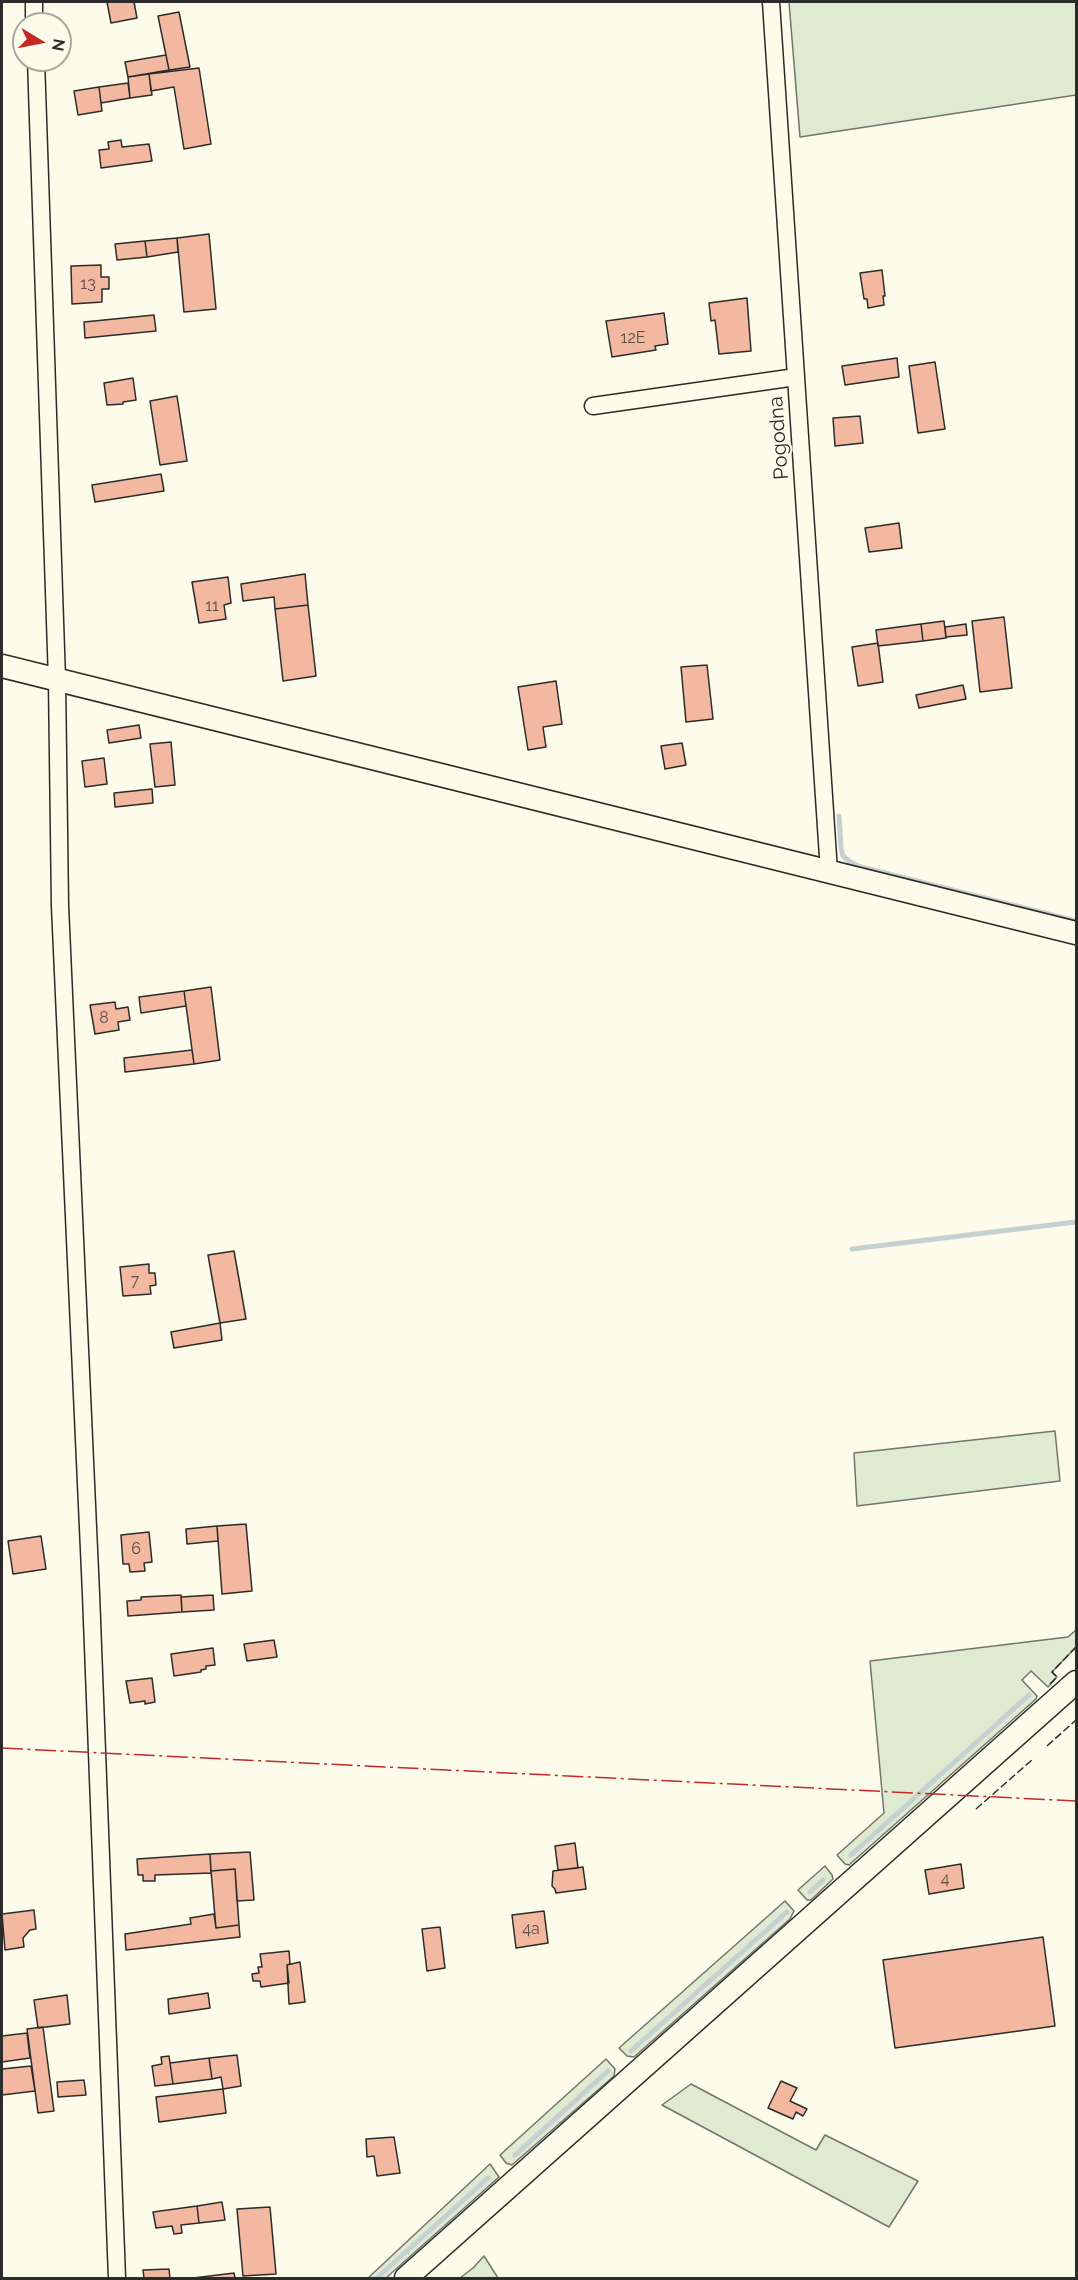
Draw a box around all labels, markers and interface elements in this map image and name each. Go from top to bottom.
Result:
north arrow [12,12,72,72]
text: N [48,37,69,53]
house number: 13 [80,274,96,294]
house number: 12E [621,328,645,348]
street label: Pogodna [764,396,794,480]
house number: 11 [205,596,219,616]
house number: 8 [99,1008,109,1028]
house number: 7 [131,1271,139,1291]
house number: 6 [131,1539,141,1559]
house number: 4 [941,1869,949,1889]
house number: 4a [522,1919,540,1939]

